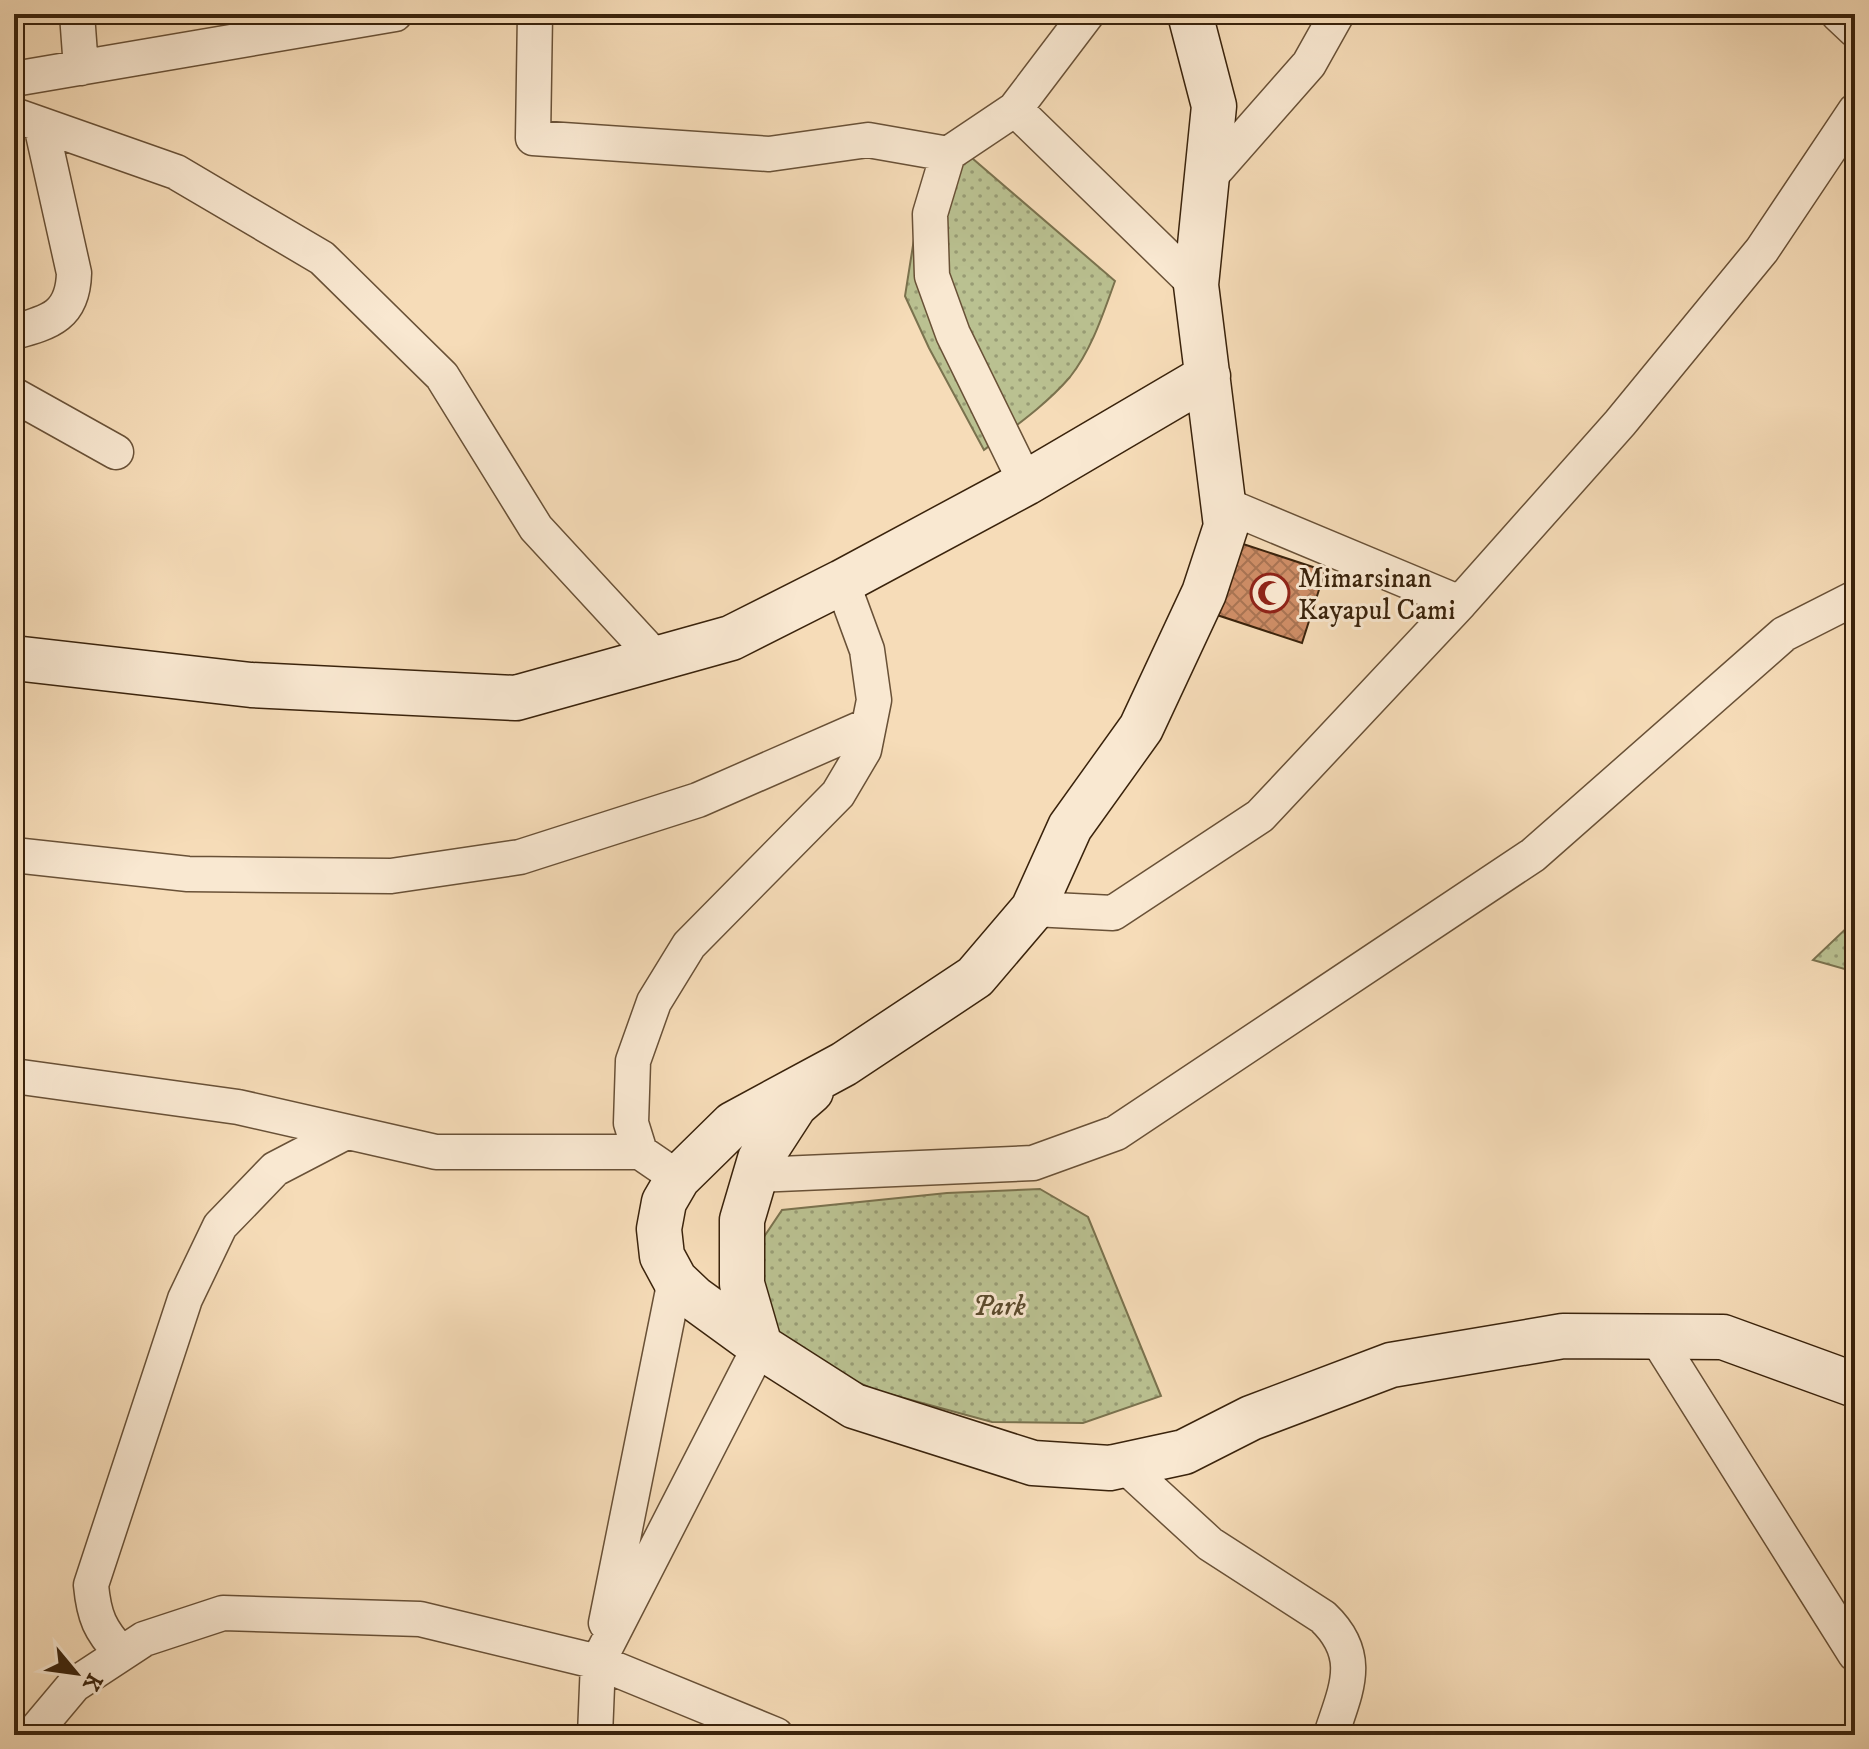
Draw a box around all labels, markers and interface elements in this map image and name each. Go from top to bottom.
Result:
place label: Mimarsinan Kayapul Cami [1298,561,1455,628]
mosque icon: Mimarsinan Kayapul Cami [1249,572,1291,614]
park label: Park [972,1289,1026,1324]
north arrow [36,1633,116,1713]
text: K [76,1669,108,1696]

